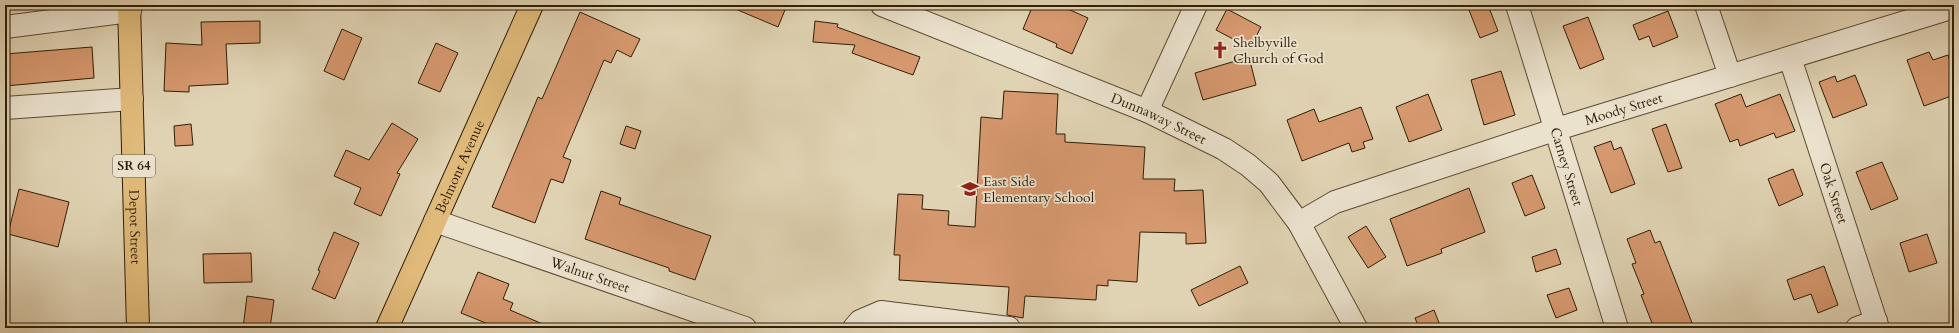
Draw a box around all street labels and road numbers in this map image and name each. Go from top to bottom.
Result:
street label: Moody Street [1582,87,1665,129]
street label: Dunnaway Street [1108,88,1210,149]
street label: Belmont Avenue [430,117,489,216]
street label: Carney Street [1546,125,1588,209]
road number: SR 64 [113,155,155,177]
street label: Oak Street [1815,160,1853,227]
street label: Depot Street [125,189,146,265]
street label: Walnut Street [547,252,633,297]

